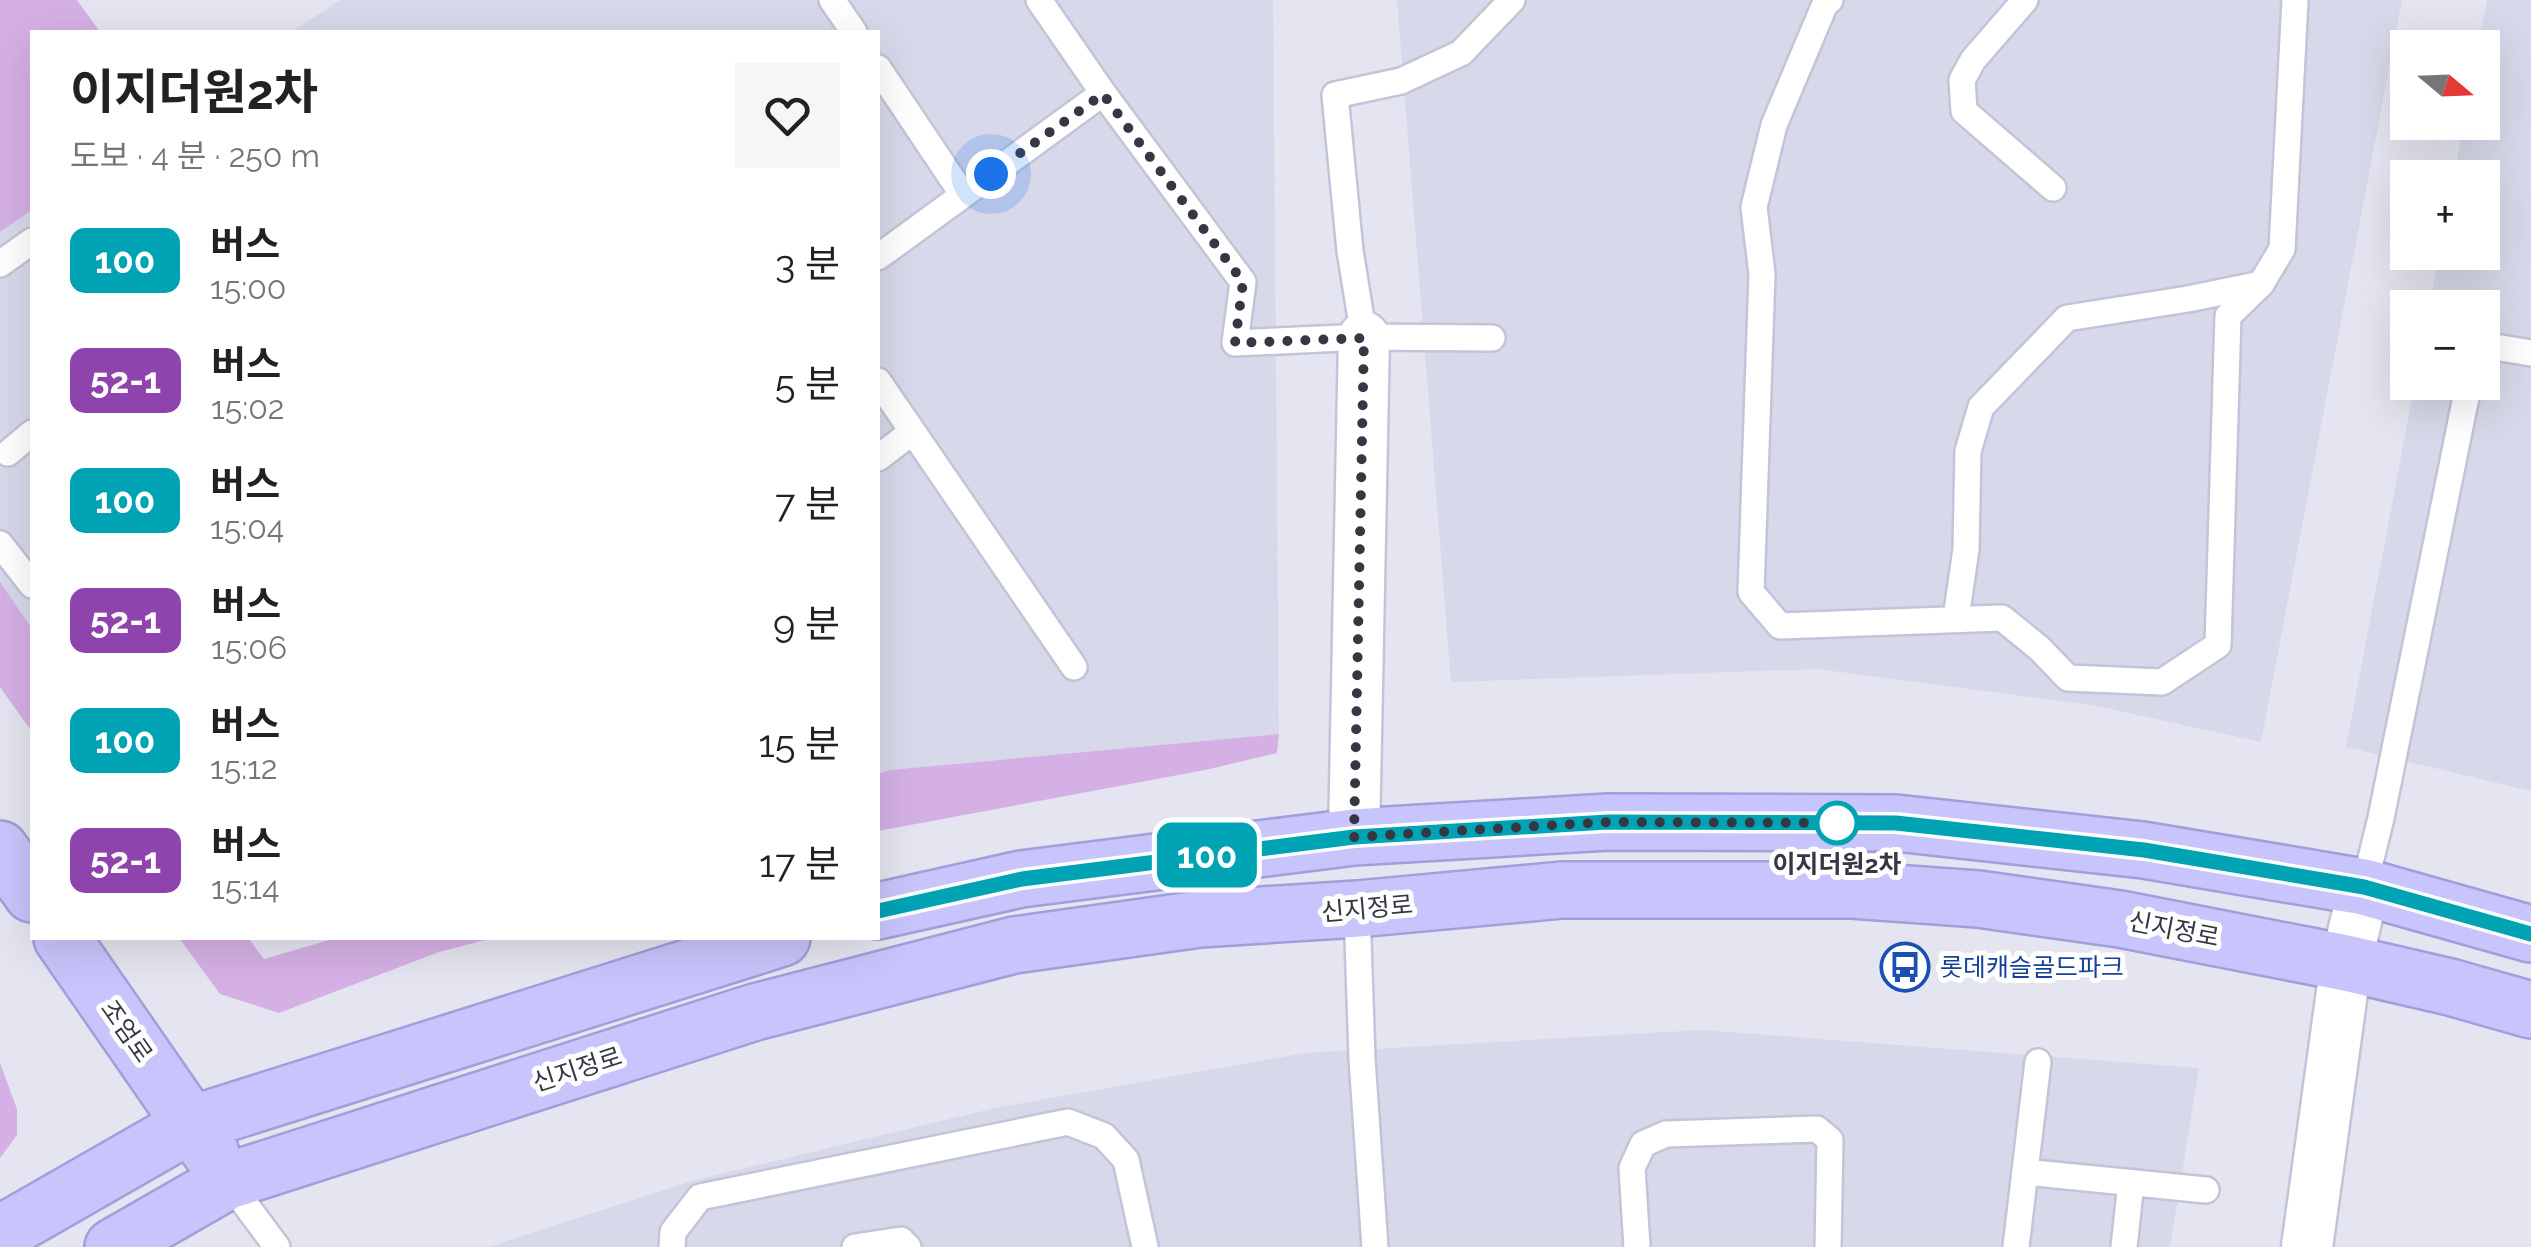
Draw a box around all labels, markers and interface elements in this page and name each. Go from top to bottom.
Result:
north arrow [2390,30,2500,140]
map controls [2390,30,2500,400]
button: heart [735,63,840,168]
text: 이지더원2차 [70,64,318,120]
text: 도보 · 4 분 · 250 m [70,137,320,174]
your location [966,149,1016,199]
button: + [2390,160,2500,270]
text: 버스 [210,222,280,267]
text: 100 [95,240,155,281]
text: 3 분 [775,241,840,286]
text: 15:00 [210,269,286,306]
button: − [2390,290,2500,400]
text: 버스 [211,342,281,387]
text: 52-1 [90,360,161,401]
text: 5 분 [775,361,840,406]
text: 15:02 [211,389,284,426]
text: 버스 [210,462,280,507]
text: 100 [95,480,155,521]
text: 7 분 [775,481,840,526]
text: 15:04 [210,509,284,546]
text: 버스 [211,582,281,627]
text: 52-1 [90,600,161,641]
text: 9 분 [773,601,840,646]
text: 15:06 [211,629,287,666]
text: 버스 [210,702,280,747]
text: 100 [95,720,155,761]
text: 15 분 [758,721,840,766]
text: 15:12 [210,749,278,786]
marker: 이지더원2차 [1816,802,1858,844]
text: 버스 [211,822,281,867]
line badge: 100 [1150,822,1264,888]
text: 100 [1177,835,1237,876]
text: 52-1 [90,840,161,881]
text: 17 분 [759,841,840,886]
place label: 이지더원2차 [1772,849,1902,879]
text: 15:14 [211,869,279,906]
street label: 신지정로 [1320,889,1414,927]
street label: 신지정로 [2126,905,2222,953]
bus stop icon: 롯데캐슬골드파크 [1879,941,1931,993]
place label: 롯데캐슬골드파크 [1940,952,2124,982]
street label: 조엄로 [95,994,159,1068]
street label: 신지정로 [529,1041,625,1097]

